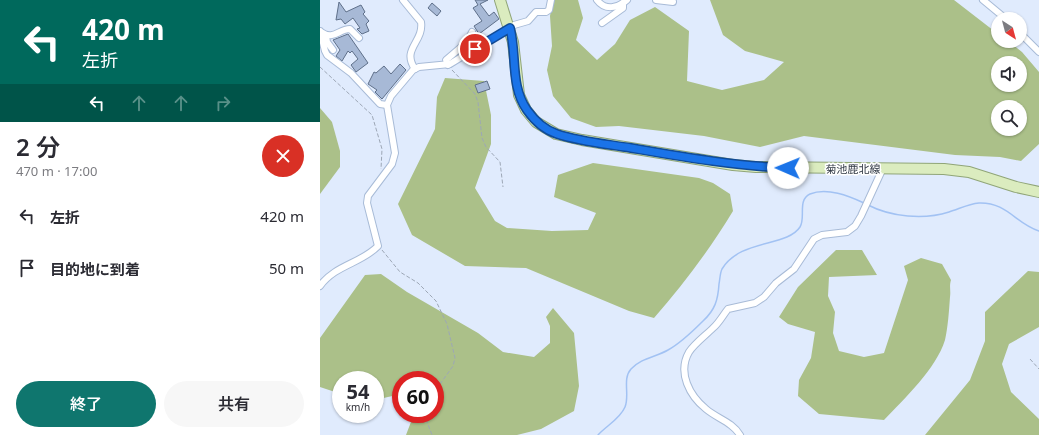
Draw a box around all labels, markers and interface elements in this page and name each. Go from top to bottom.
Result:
text: 420 m [82,10,165,48]
north arrow [991,12,1027,48]
map controls [991,12,1027,136]
icon: left [16,16,68,68]
pin [458,32,492,66]
icon: arrive [464,38,486,60]
text: 左折 [82,48,118,72]
button: sound [991,56,1027,92]
icon: left [86,92,108,114]
icon: ahead [128,92,150,114]
icon: ahead [170,92,192,114]
icon: right [212,92,234,114]
button: search [991,100,1027,136]
text: 2 分 [16,130,60,163]
button: close [262,135,304,177]
position arrow [767,147,809,189]
street label: 菊池鹿北線 [826,161,881,176]
text: 470 m · 17:00 [16,162,97,180]
icon: left [16,205,38,227]
text: 420 m [260,206,304,226]
text: 左折 [50,207,80,227]
icon: arrive [16,257,38,279]
text: 50 m [269,258,304,278]
text: 目的地に到着 [50,259,140,279]
speed limit sign: 60 [392,371,444,423]
text: 54 [347,378,369,405]
button: 終了 [16,381,156,427]
button: 共有 [164,381,304,427]
text: km/h [346,400,370,414]

